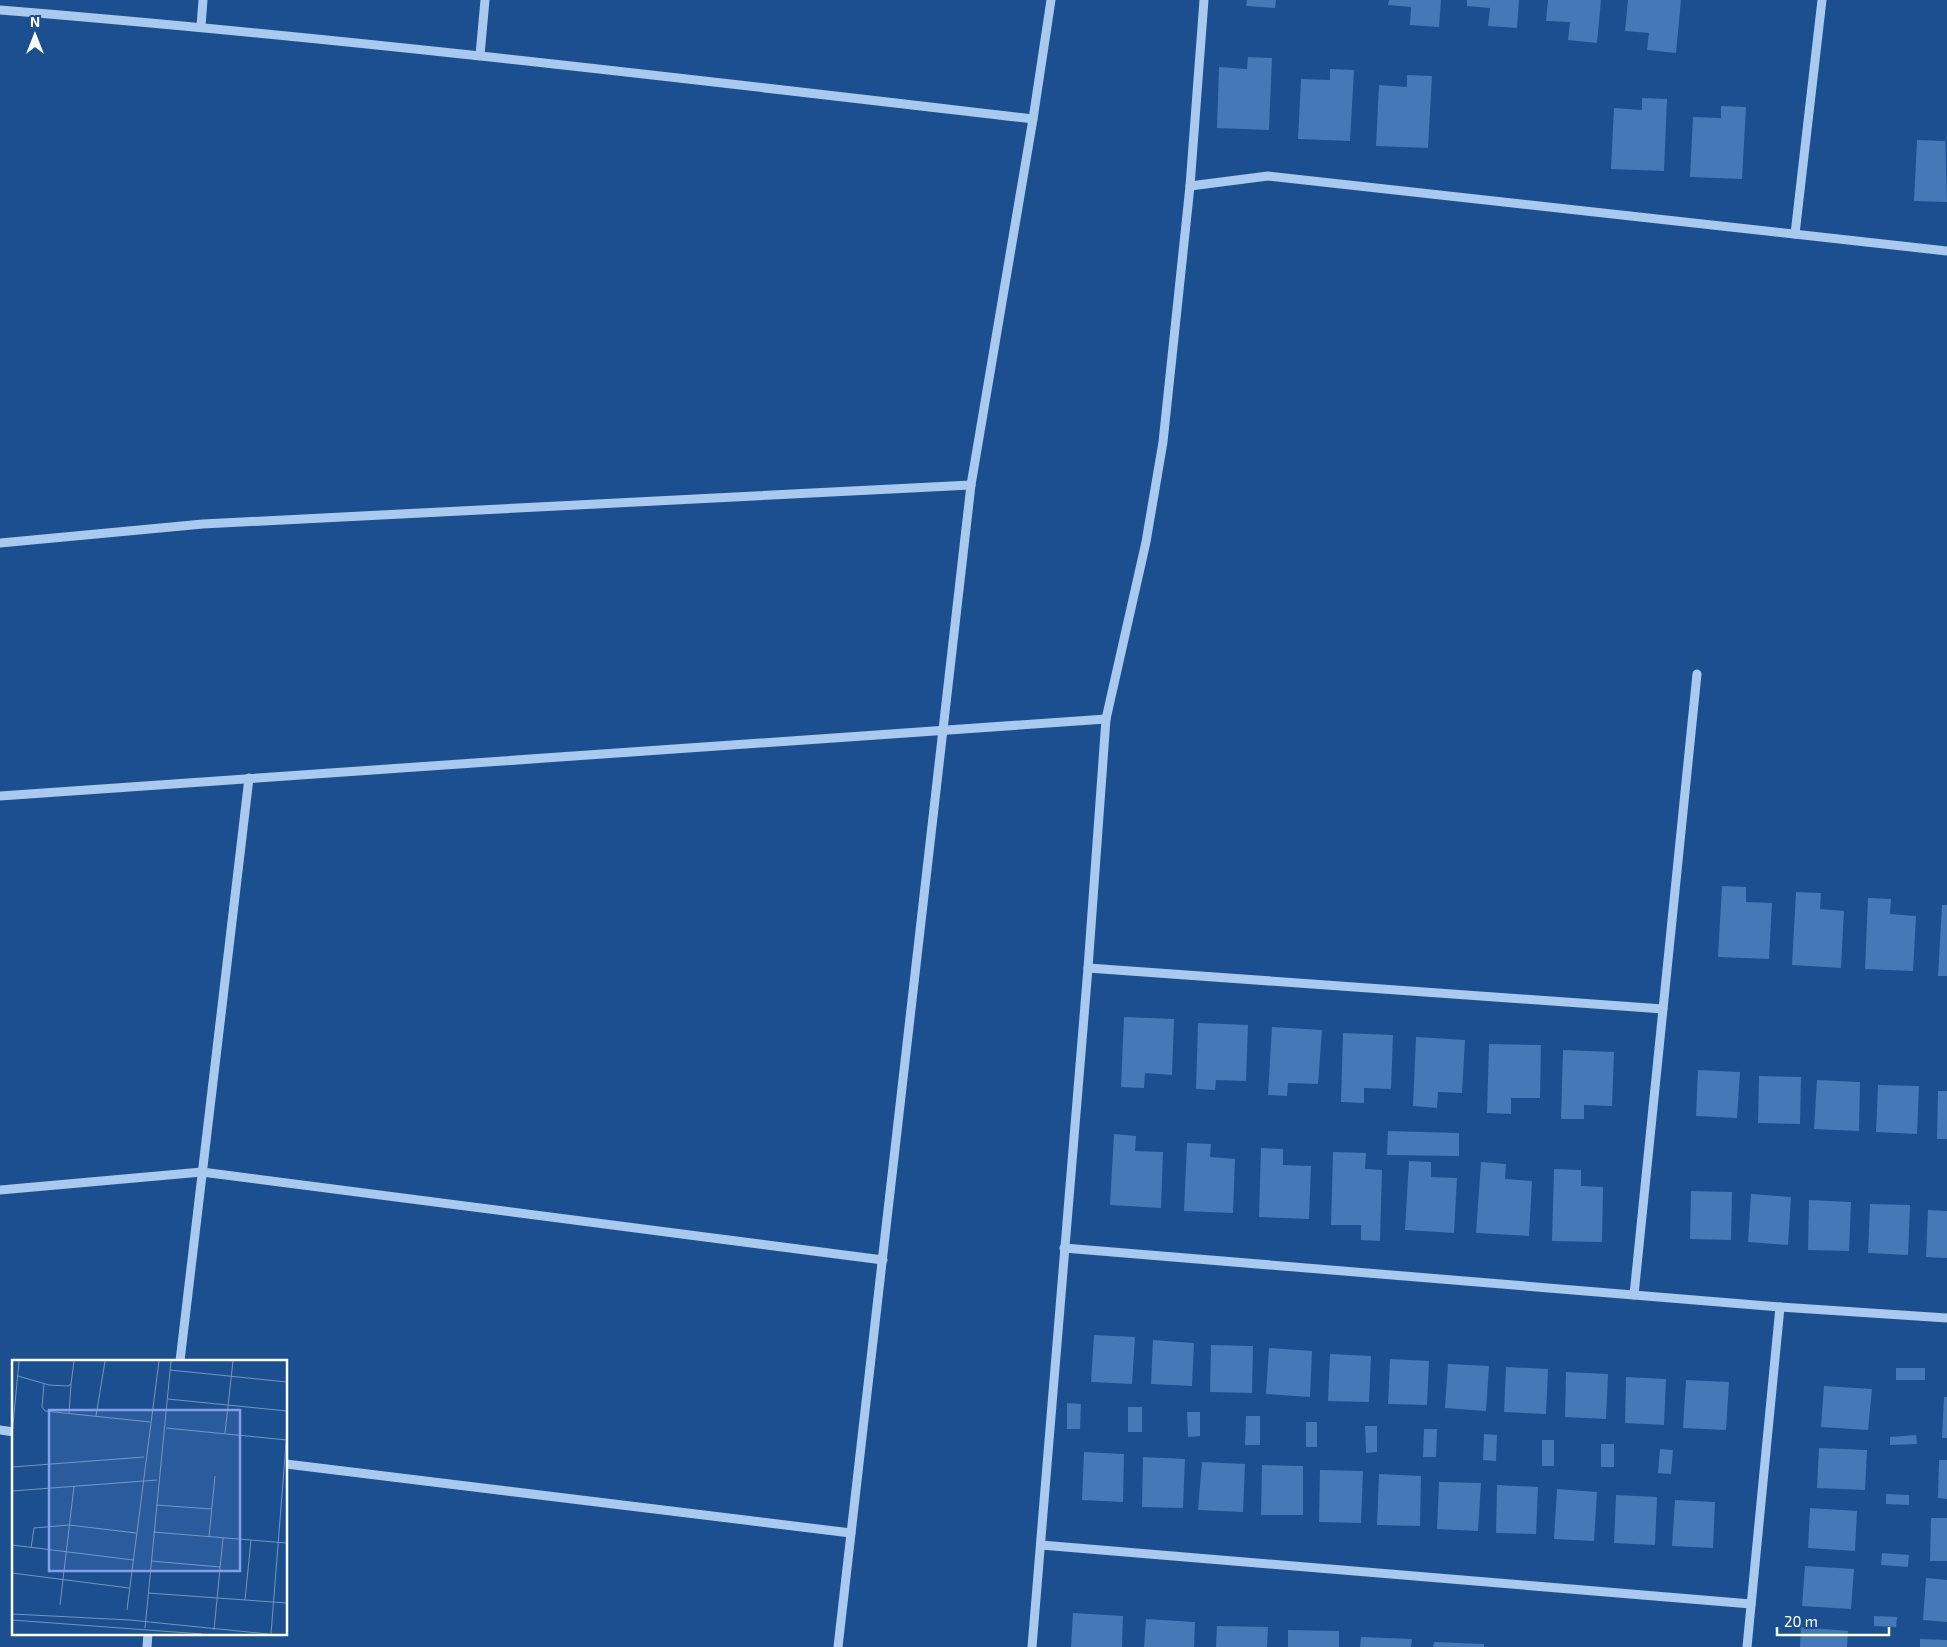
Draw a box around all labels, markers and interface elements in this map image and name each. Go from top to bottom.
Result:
north arrow [10,10,60,60]
text: N [30,13,40,30]
inset map [12,1360,288,1634]
scale bar [1777,1604,1890,1636]
text: 20 m [1784,1612,1818,1630]

